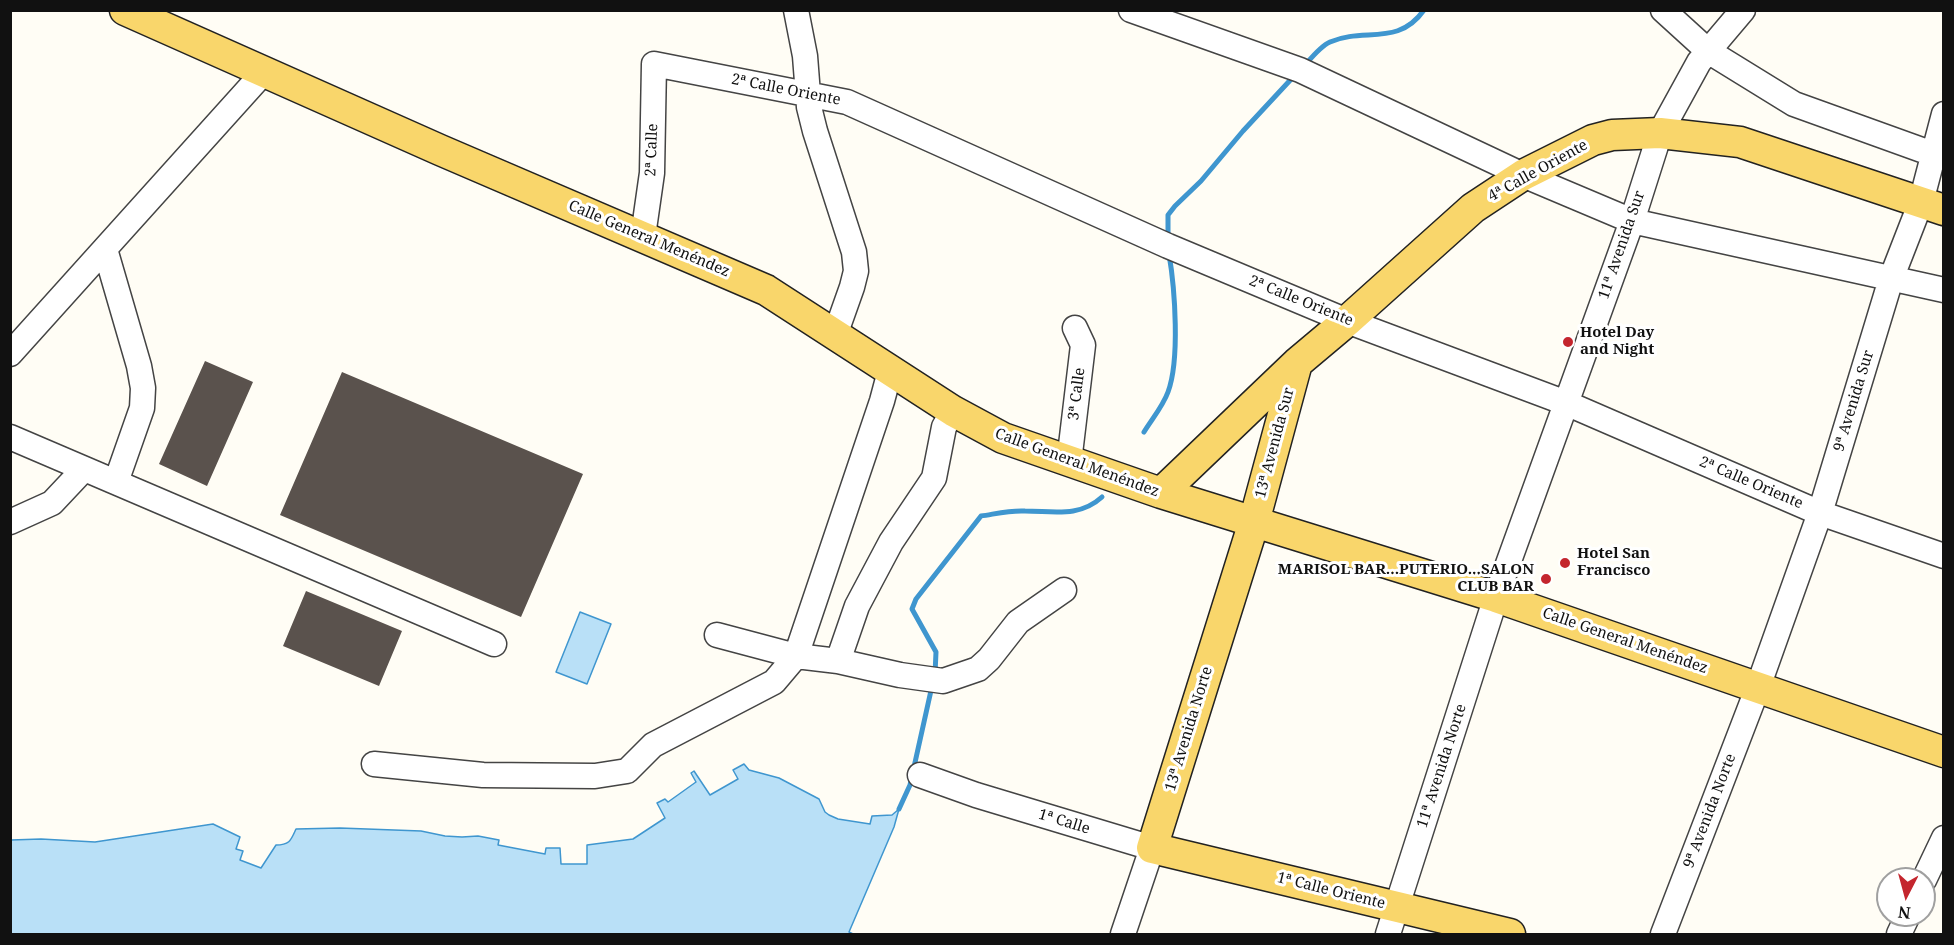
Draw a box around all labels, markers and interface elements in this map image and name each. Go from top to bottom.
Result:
street label: 2ª Calle Oriente [730,71,842,109]
street label: 2ª Calle [642,123,662,177]
street label: 4ª Calle Oriente [1485,136,1591,206]
street label: 11ª Avenida Sur [1595,188,1649,302]
street label: Calle General Menéndez [566,197,732,281]
street label: 2ª Calle Oriente [1246,272,1356,330]
place label: Hotel Day and Night [1580,324,1654,359]
marker: Hotel Day and Night [1561,335,1575,349]
street label: 9ª Avenida Sur [1830,348,1878,454]
street label: 3ª Calle [1065,367,1089,421]
street label: 13ª Avenida Sur [1252,386,1298,500]
street label: Calle General Menéndez [992,425,1162,501]
street label: 2ª Calle Oriente [1696,453,1806,513]
place label: Hotel San Francisco [1577,545,1650,580]
marker: Hotel San Francisco [1558,556,1572,570]
place label: MARISOL BAR...PUTERIO...SALON CLUB BAR [1278,561,1534,596]
marker: MARISOL BAR...PUTERIO...SALON CLUB BAR [1539,572,1553,586]
street label: Calle General Menéndez [1540,604,1710,678]
street label: 13ª Avenida Norte [1161,665,1217,793]
street label: 11ª Avenida Norte [1413,702,1471,830]
street label: 9ª Avenida Norte [1680,751,1740,871]
street label: 1ª Calle [1036,806,1092,838]
north arrow [1876,867,1936,927]
street label: 1ª Calle Oriente [1275,869,1387,913]
text: N [1897,901,1912,925]

